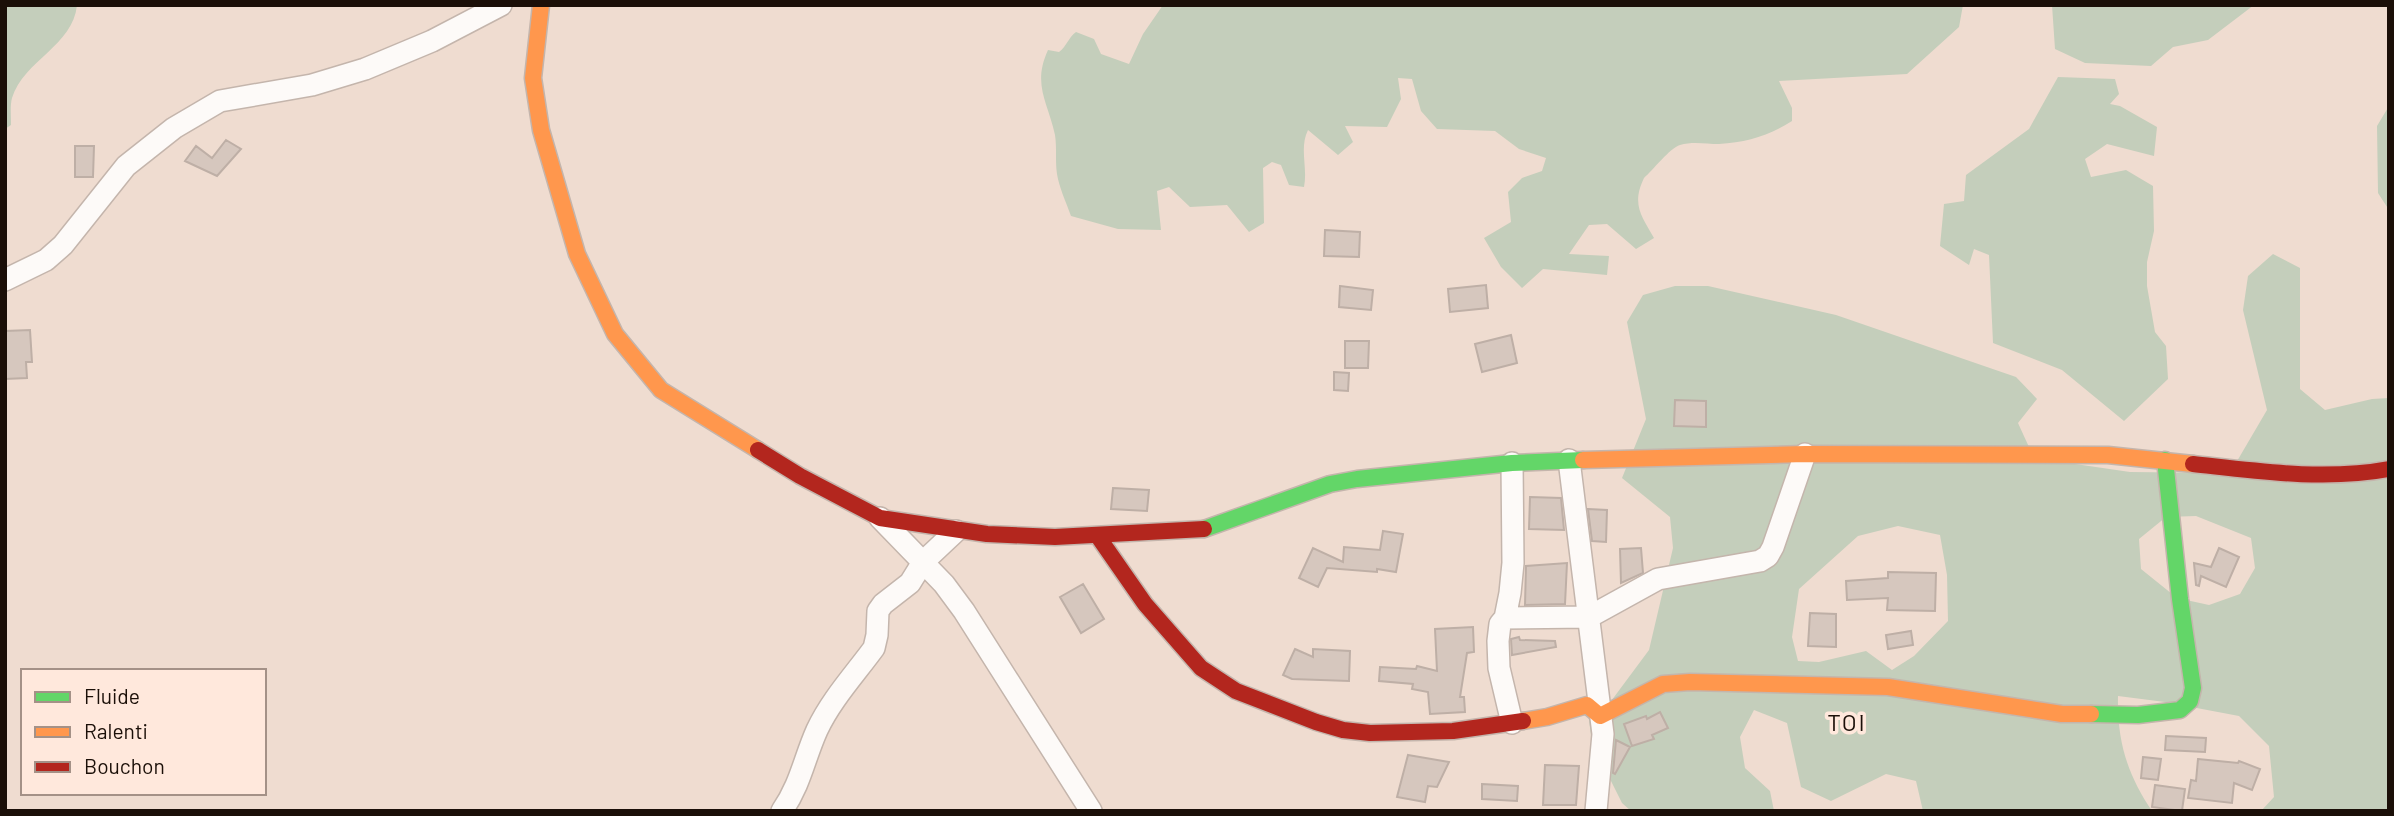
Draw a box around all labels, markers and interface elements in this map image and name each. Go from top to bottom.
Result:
legend [21,669,266,795]
text: Fluide [84,683,140,708]
district label: TOI [1827,707,1867,736]
text: Ralenti [84,718,148,743]
text: Bouchon [84,753,165,778]

